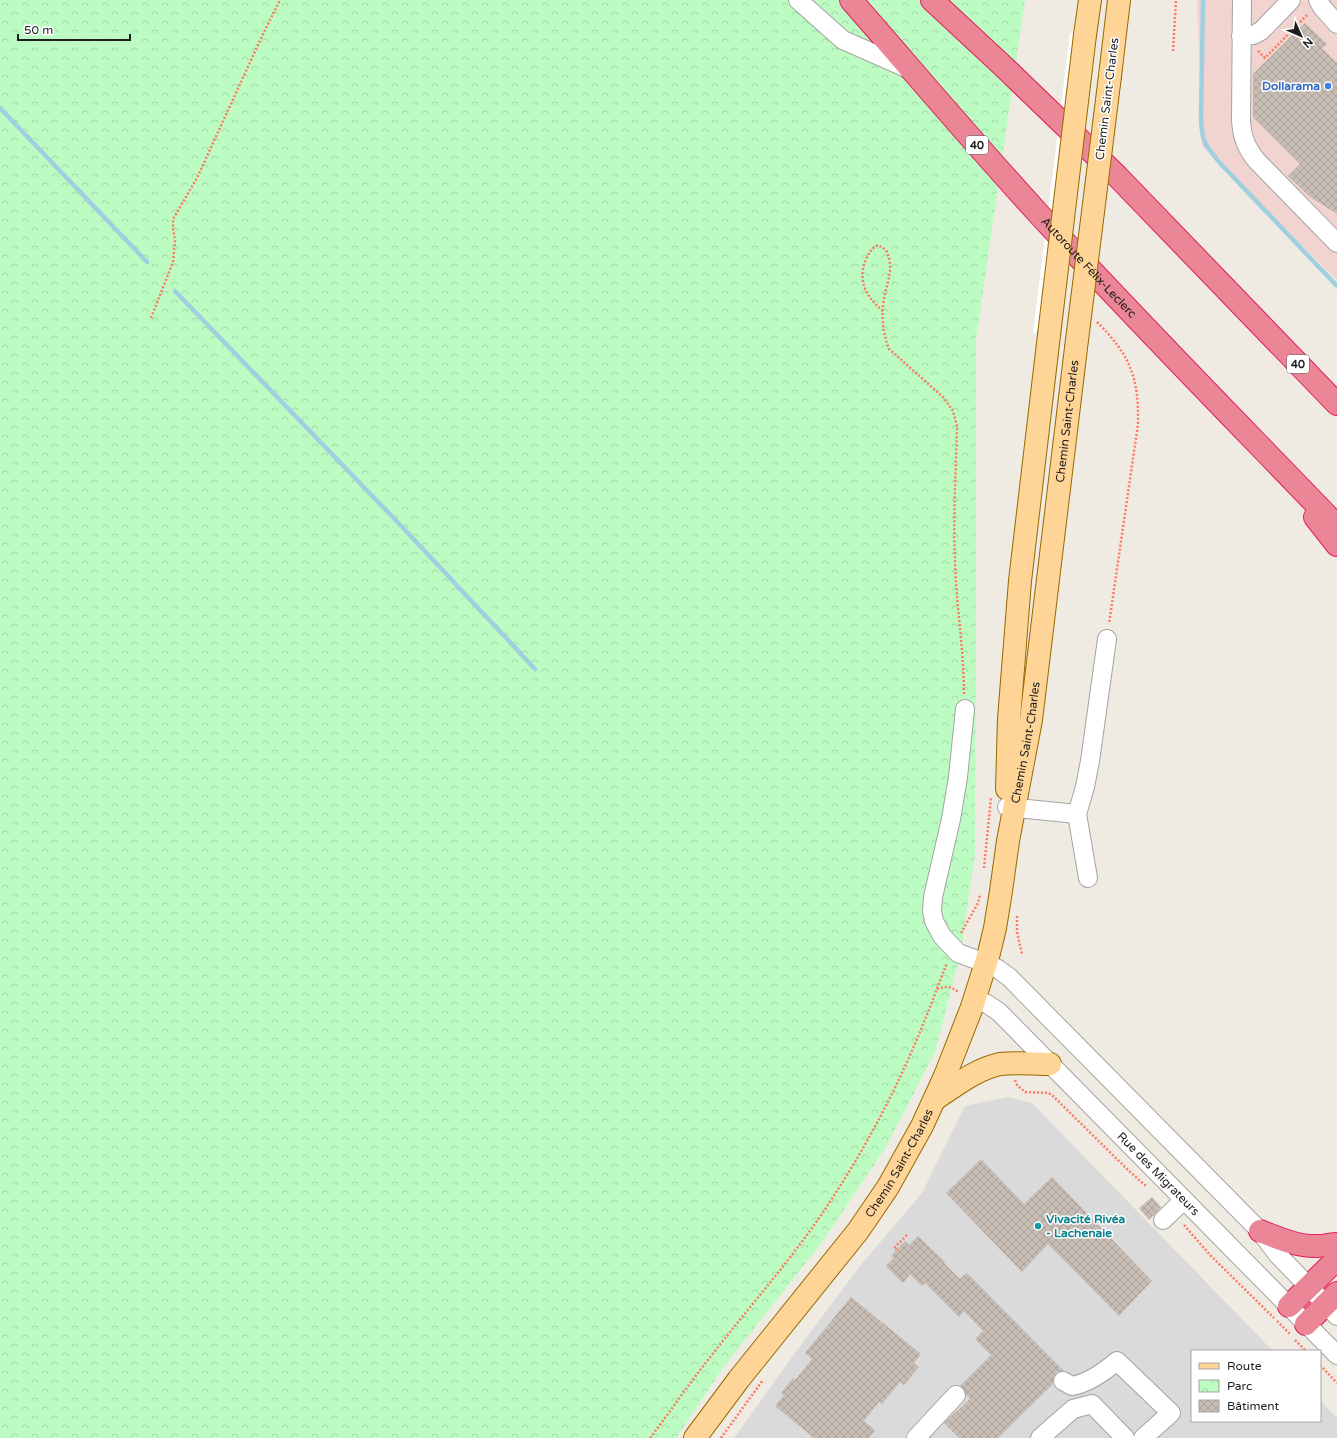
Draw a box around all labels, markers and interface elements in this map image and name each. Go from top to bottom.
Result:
scale bar [18,16,130,42]
north arrow [1281,16,1321,56]
text: 50 m [24,23,53,37]
text: N [1300,35,1315,50]
street label: Chemin Saint-Charles [1093,37,1121,161]
place label: Dollarama [1262,79,1320,93]
marker: Dollarama [1323,81,1333,91]
road number: 40 [966,136,988,154]
street label: Autoroute Félix-Leclerc [1038,214,1139,321]
road number: 40 [1287,355,1309,373]
street label: Chemin Saint-Charles [1053,359,1082,483]
street label: Chemin Saint-Charles [1008,681,1043,805]
street label: Chemin Saint-Charles [862,1106,936,1220]
street label: Rue des Migrateurs [1114,1129,1203,1219]
place label: Vivacité Rivéa - Lachenaie [1046,1212,1126,1240]
marker: Vivacité Rivéa - Lachenaie [1033,1221,1043,1231]
legend [1191,1350,1321,1422]
text: Route [1227,1359,1262,1373]
text: Parc [1227,1379,1252,1393]
text: Bâtiment [1227,1399,1279,1413]

